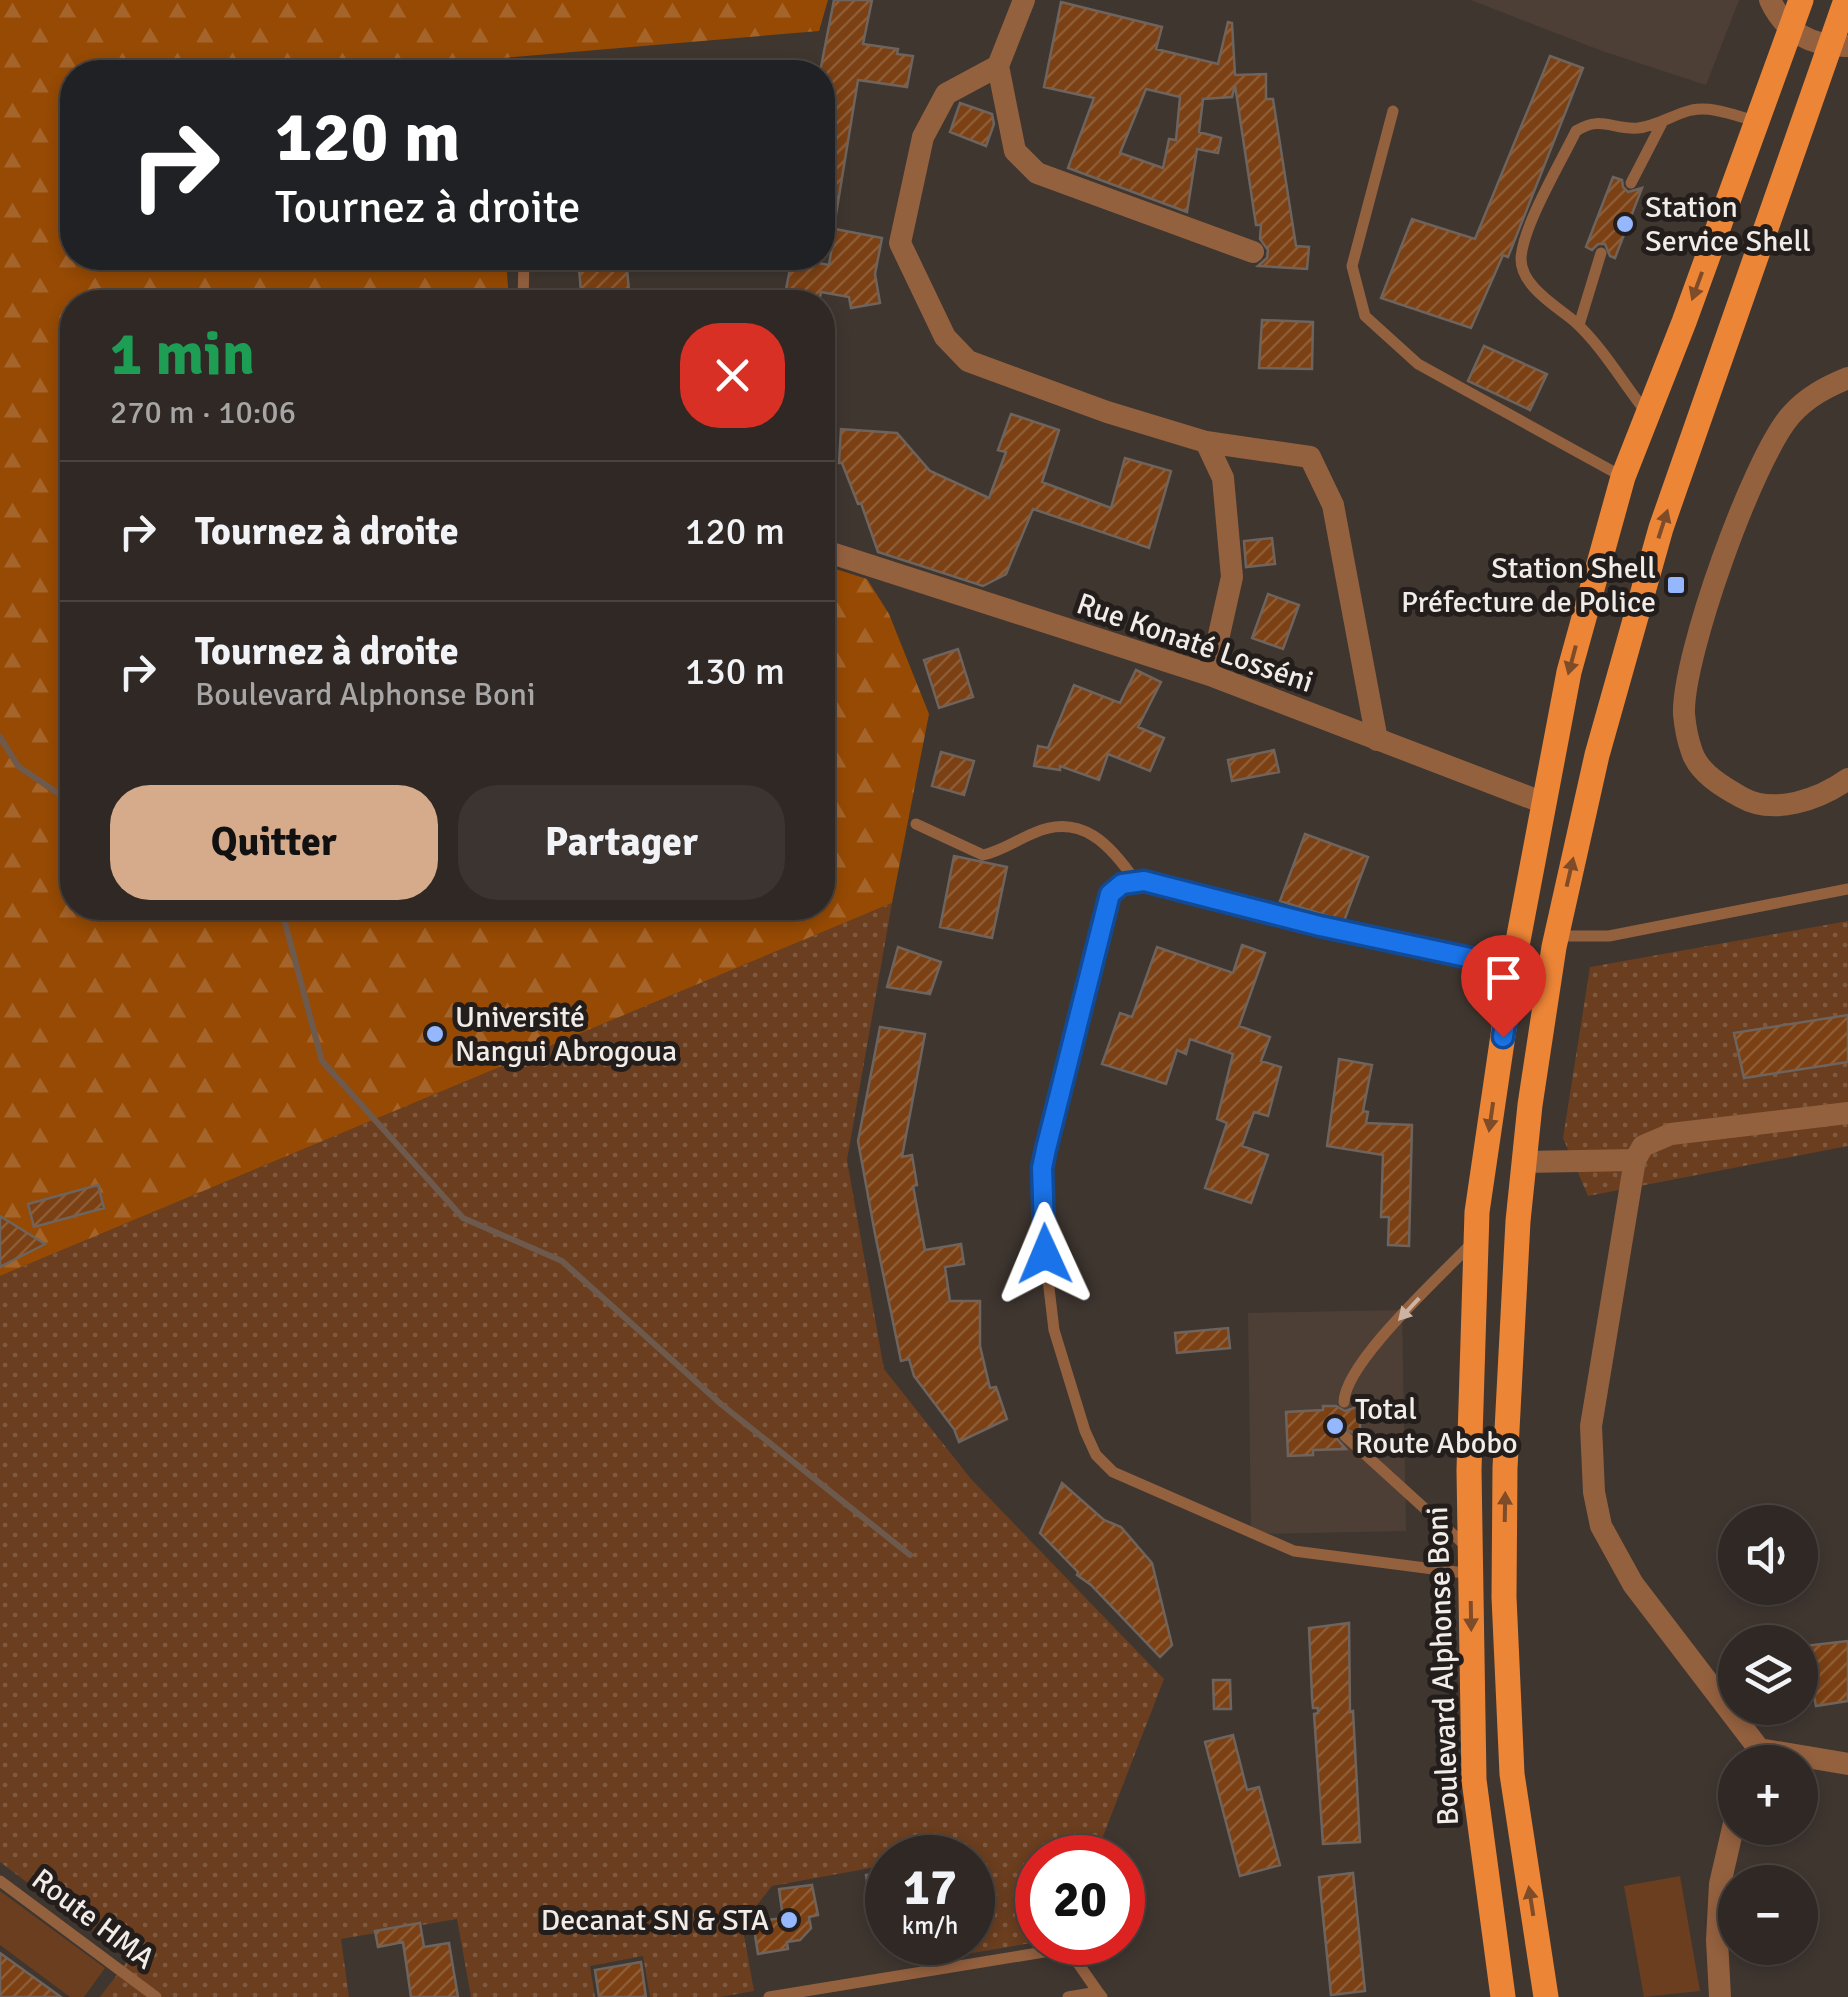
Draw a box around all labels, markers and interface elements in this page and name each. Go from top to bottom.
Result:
text: 120 m [275,94,460,180]
icon: right [110,100,240,230]
text: Tournez à droite [275,180,581,235]
place label: Station Service Shell [1645,189,1811,260]
marker: Station Service Shell [1614,213,1636,235]
one-way arrow [1689,271,1704,301]
text: 1 min [110,318,255,392]
button: close [680,323,785,428]
text: 270 m · 10:06 [110,393,296,432]
icon: right [110,504,165,559]
text: Tournez à droite [195,508,459,555]
text: 120 m [685,508,785,555]
one-way arrow [1656,509,1671,539]
place label: Station Shell Préfecture de Police [1401,550,1656,621]
marker: Station Shell Préfecture de Police [1665,574,1687,596]
street label: Rue Konaté Losséni [1072,585,1318,701]
text: Tournez à droite [195,628,459,675]
icon: right [110,644,165,699]
one-way arrow [1564,645,1580,676]
text: 130 m [685,648,785,695]
text: Boulevard Alphonse Boni [195,675,536,714]
button: Quitter [110,785,438,900]
button: Partager [458,785,785,900]
one-way arrow [1563,856,1579,887]
pin [1461,935,1546,1038]
icon: arrive [1476,950,1531,1005]
place label: Université Nangui Abrogoua [455,999,677,1070]
marker: Université Nangui Abrogoua [424,1023,446,1045]
one-way arrow [1483,1102,1499,1134]
position arrow [993,1202,1097,1306]
one-way arrow [1398,1297,1421,1321]
place label: Total Route Abobo [1355,1391,1518,1462]
marker: Total Route Abobo [1324,1415,1346,1437]
one-way arrow [1497,1491,1513,1523]
map controls [1718,1505,1818,1965]
button: sound [1718,1505,1818,1605]
street label: Boulevard Alphonse Boni [1419,1506,1467,1826]
one-way arrow [1464,1601,1480,1633]
button: layers [1718,1625,1818,1725]
button: + [1718,1745,1818,1845]
speed limit sign: 20 [1015,1835,1145,1965]
text: 17 [903,1857,957,1919]
street label: Route HMA [24,1861,162,1977]
button: − [1718,1865,1818,1965]
one-way arrow [1523,1884,1538,1916]
place label: Decanat SN & STA [541,1902,769,1939]
marker: Decanat SN & STA [778,1909,800,1931]
text: km/h [902,1910,958,1941]

